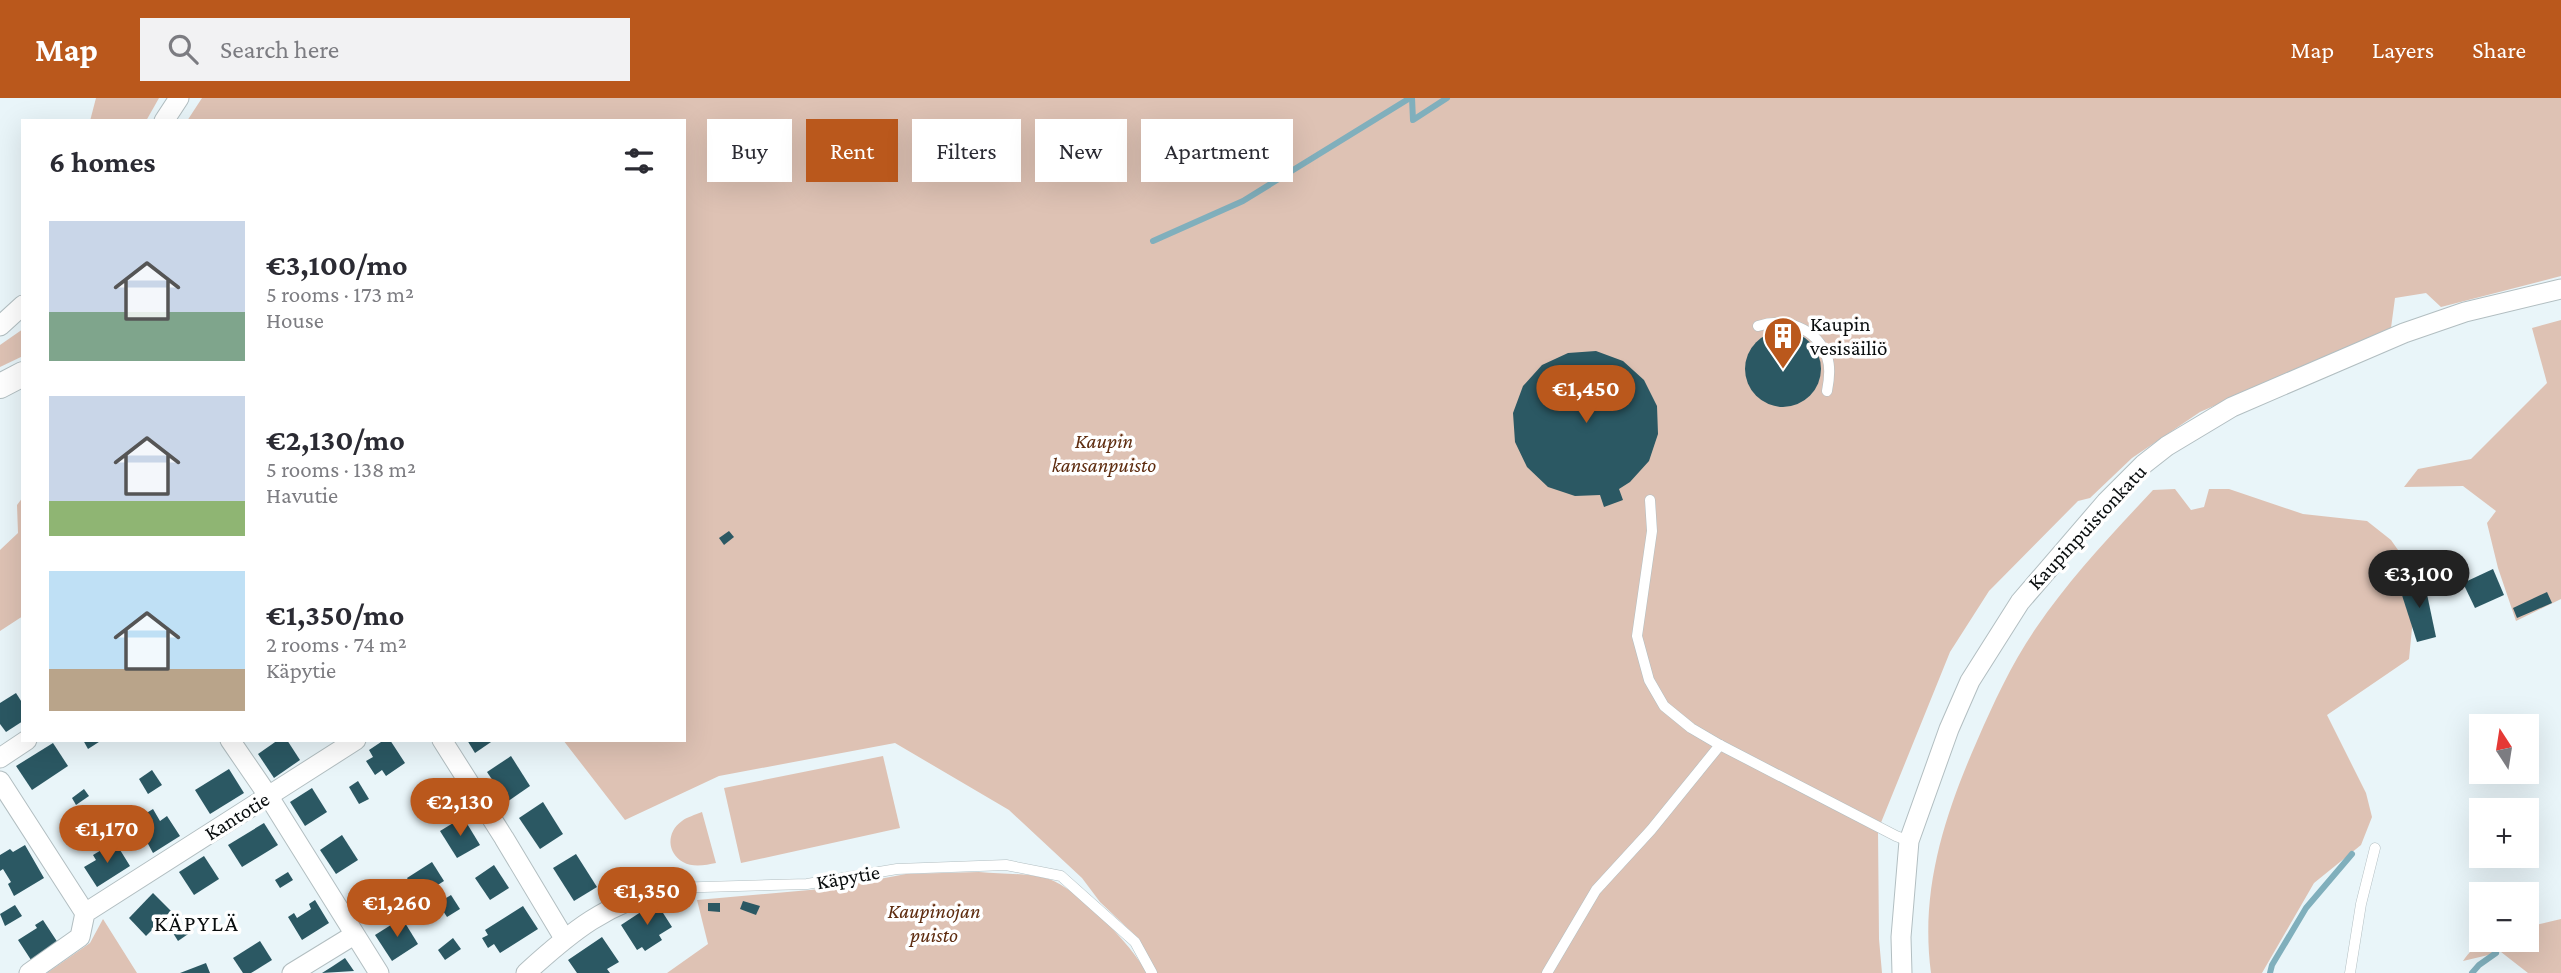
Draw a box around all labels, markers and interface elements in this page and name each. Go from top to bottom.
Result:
search box [140,18,630,81]
icon: search [164,30,202,68]
text: Map [35,31,98,68]
text: Search here [220,35,339,64]
text: Map [2290,36,2334,63]
text: Layers [2372,36,2434,63]
text: Share [2472,36,2526,63]
chip: Buy [707,119,792,182]
chip: Rent [806,119,898,182]
chip: Filters [912,119,1021,182]
chip: New [1035,119,1127,182]
chip: Apartment [1141,119,1293,182]
icon: filters [620,142,658,180]
text: 6 homes [49,145,156,178]
text: €3,100/mo [266,248,408,281]
icon: home [105,249,189,333]
text: 5 rooms · 173 m² [266,281,414,307]
text: House [266,307,324,333]
place label: Kaupin vesisäiliö [1809,312,1887,360]
building icon: Kaupin vesisäiliö [1762,315,1804,370]
pin: €1,450 [1529,366,1643,425]
text: €1,450 [1552,375,1620,401]
text: €2,130/mo [266,423,405,456]
icon: home [105,424,189,508]
park label: Kaupin kansanpuisto [1052,429,1156,477]
text: 5 rooms · 138 m² [266,456,416,482]
street label: Kaupinpuistonkatu [2023,459,2151,595]
text: Havutie [266,482,338,508]
pin: €3,100 [2362,550,2476,610]
text: €3,100 [2384,560,2454,586]
text: €1,350/mo [266,598,404,631]
icon: home [105,599,189,683]
text: 2 rooms · 74 m² [266,631,407,657]
text: Käpytie [266,657,336,683]
north arrow [2469,714,2539,784]
map controls [2469,714,2539,952]
pin: €2,130 [403,778,517,838]
street label: Kantotie [200,787,274,845]
text: €2,130 [426,788,494,814]
button: + [2469,798,2539,868]
pin: €1,170 [50,806,164,865]
text: €1,170 [75,815,139,841]
street label: Käpytie [814,860,882,894]
pin: €1,350 [590,868,704,927]
text: €1,350 [614,877,680,903]
pin: €1,260 [340,880,454,939]
button: − [2469,882,2539,952]
text: €1,260 [363,889,431,915]
park label: Kaupinojan puisto [887,899,981,947]
district label: KÄPYLÄ [154,910,240,936]

